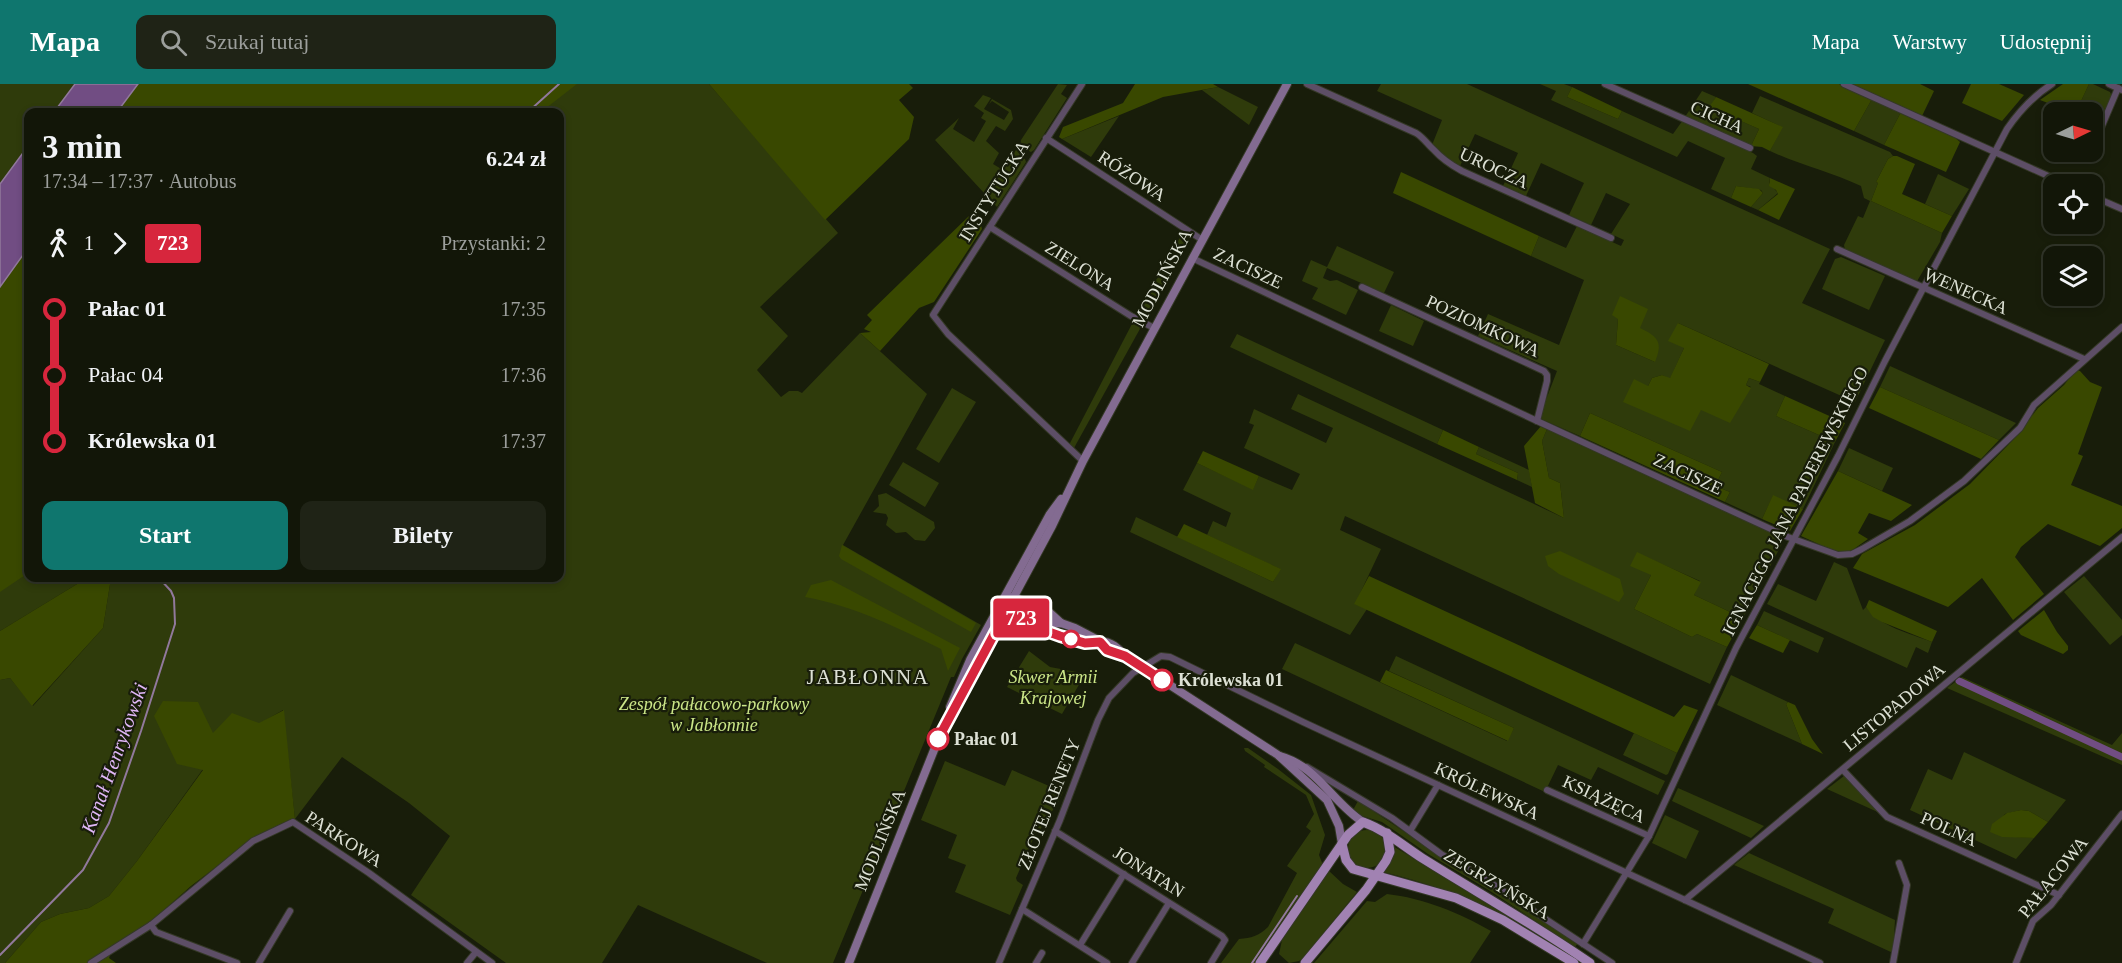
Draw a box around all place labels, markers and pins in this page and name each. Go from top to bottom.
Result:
unlabelled marker [1062,630,1080,648]
marker: Królewska 01 [1151,669,1173,691]
place label: Królewska 01 [1178,670,1284,690]
marker: Pałac 01 [927,728,949,750]
place label: Pałac 01 [954,729,1019,749]

